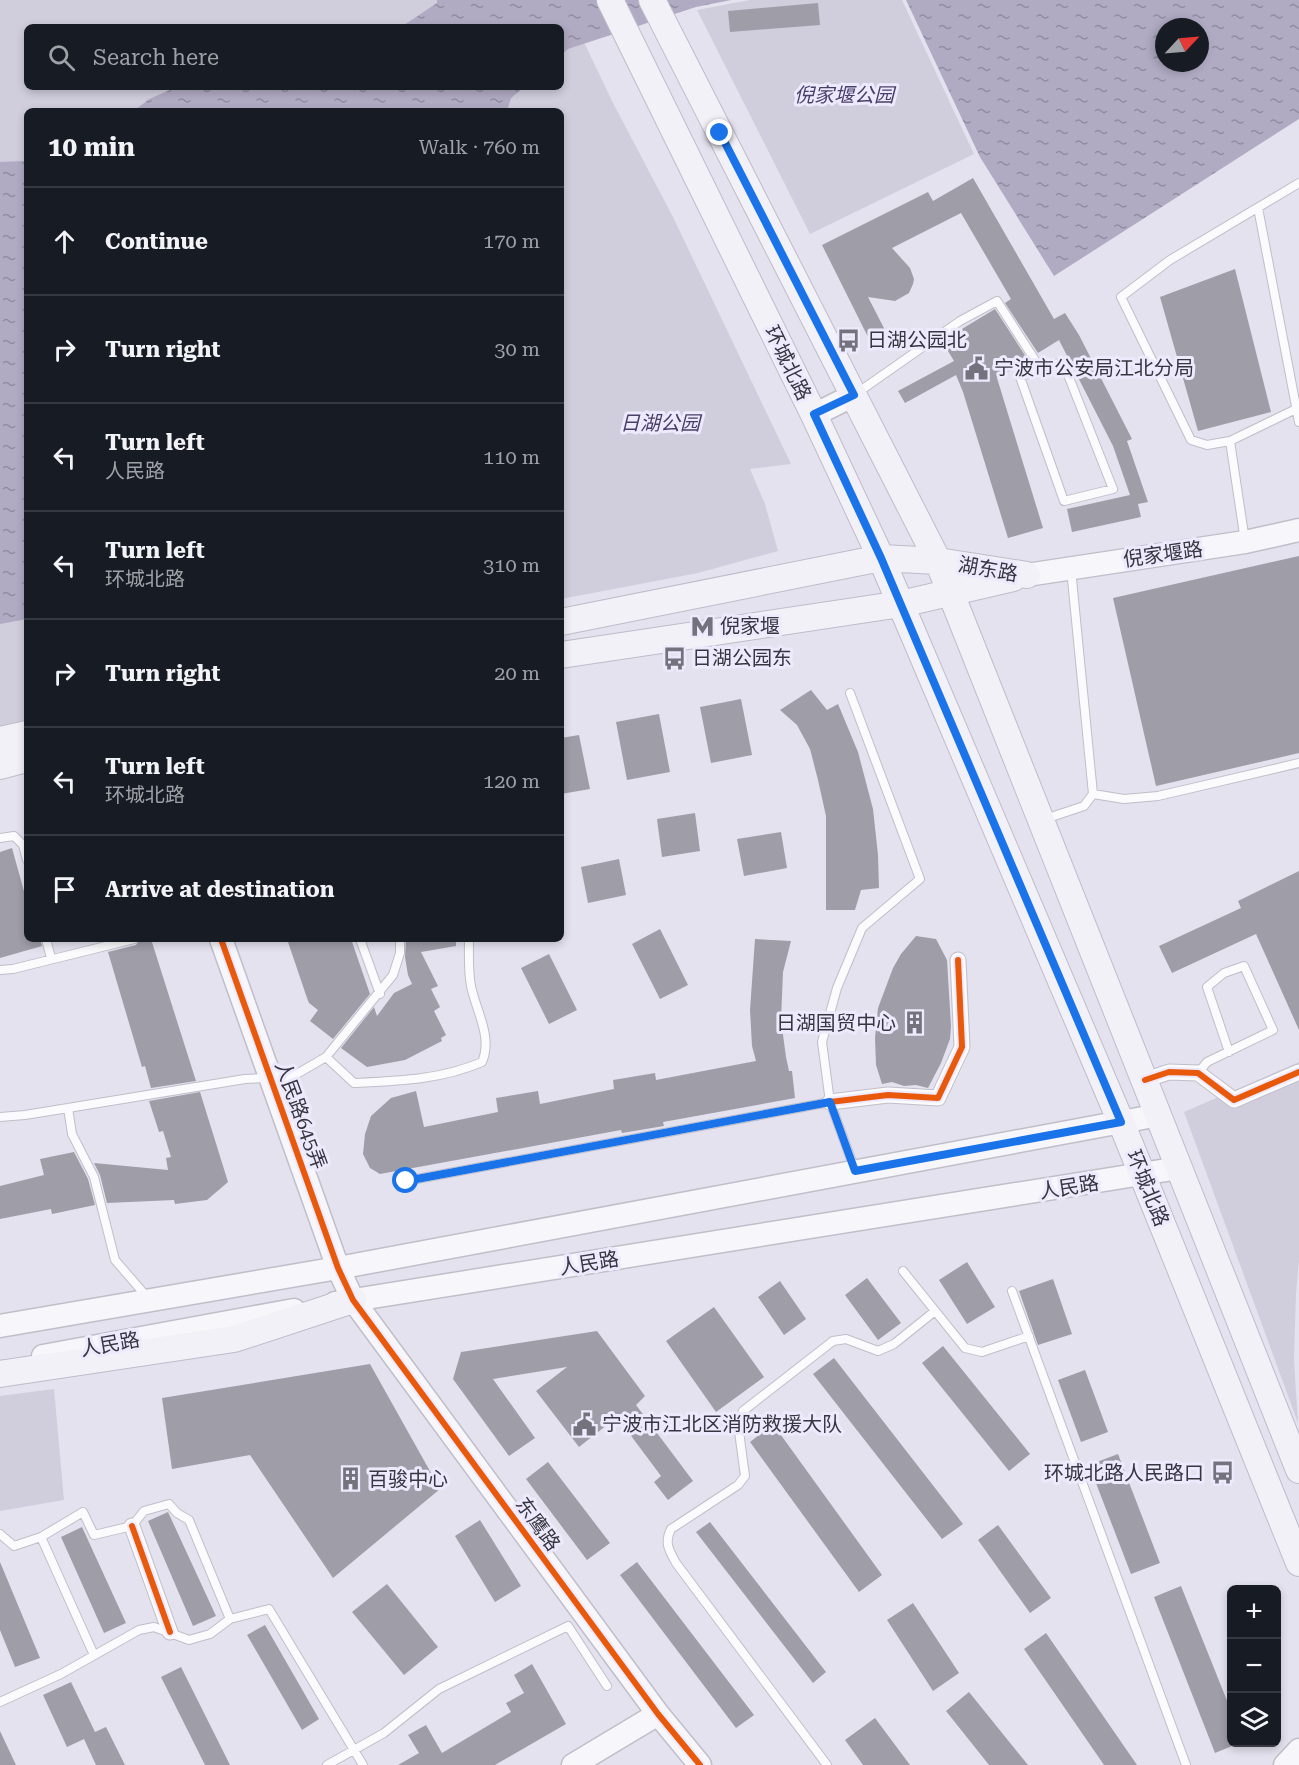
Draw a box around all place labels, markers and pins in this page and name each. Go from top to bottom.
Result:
bus stop icon: 日湖公园北 [836,327,862,353]
place label: 日湖公园北 [867,328,967,352]
public building icon: 宁波市公安局江北分局 [963,355,989,381]
place label: 宁波市公安局江北分局 [994,356,1194,380]
metro station icon: 倪家堰 [689,613,715,639]
place label: 倪家堰 [720,614,780,638]
bus stop icon: 日湖公园东 [661,645,687,671]
place label: 日湖公园东 [692,646,792,670]
building icon: 日湖国贸中心 [901,1010,927,1036]
place label: 日湖国贸中心 [776,1011,896,1035]
public building icon: 宁波市江北区消防救援大队 [571,1411,597,1437]
place label: 宁波市江北区消防救援大队 [602,1412,842,1436]
bus stop icon: 环城北路人民路口 [1209,1460,1235,1486]
place label: 环城北路人民路口 [1044,1461,1204,1485]
building icon: 百骏中心 [337,1466,363,1492]
place label: 百骏中心 [368,1467,448,1491]

